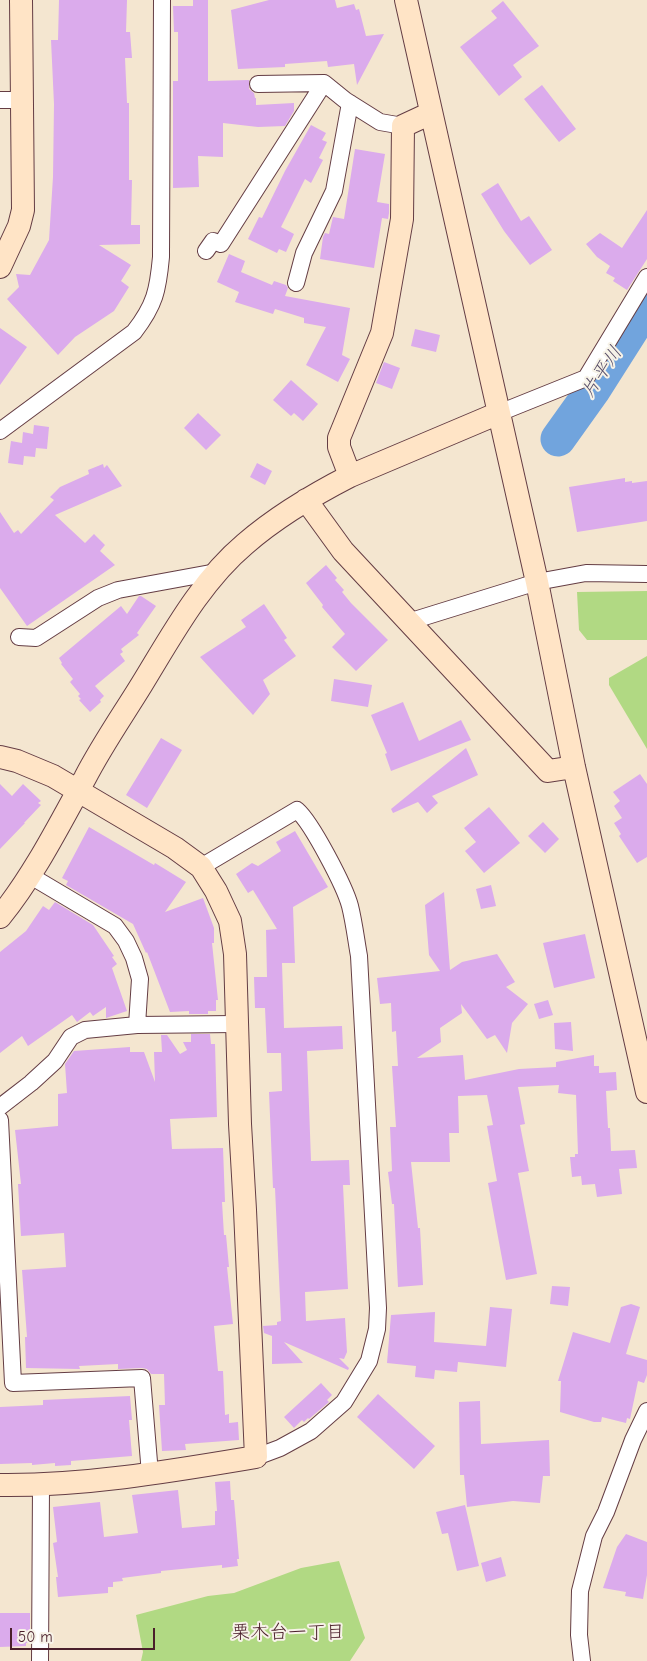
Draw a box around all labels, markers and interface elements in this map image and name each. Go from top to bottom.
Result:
water label: 片平川 [577,342,627,402]
scale bar [12,1618,158,1650]
district label: 栗木台一丁目 [231,1622,345,1644]
text: 50 m [18,1628,53,1646]

